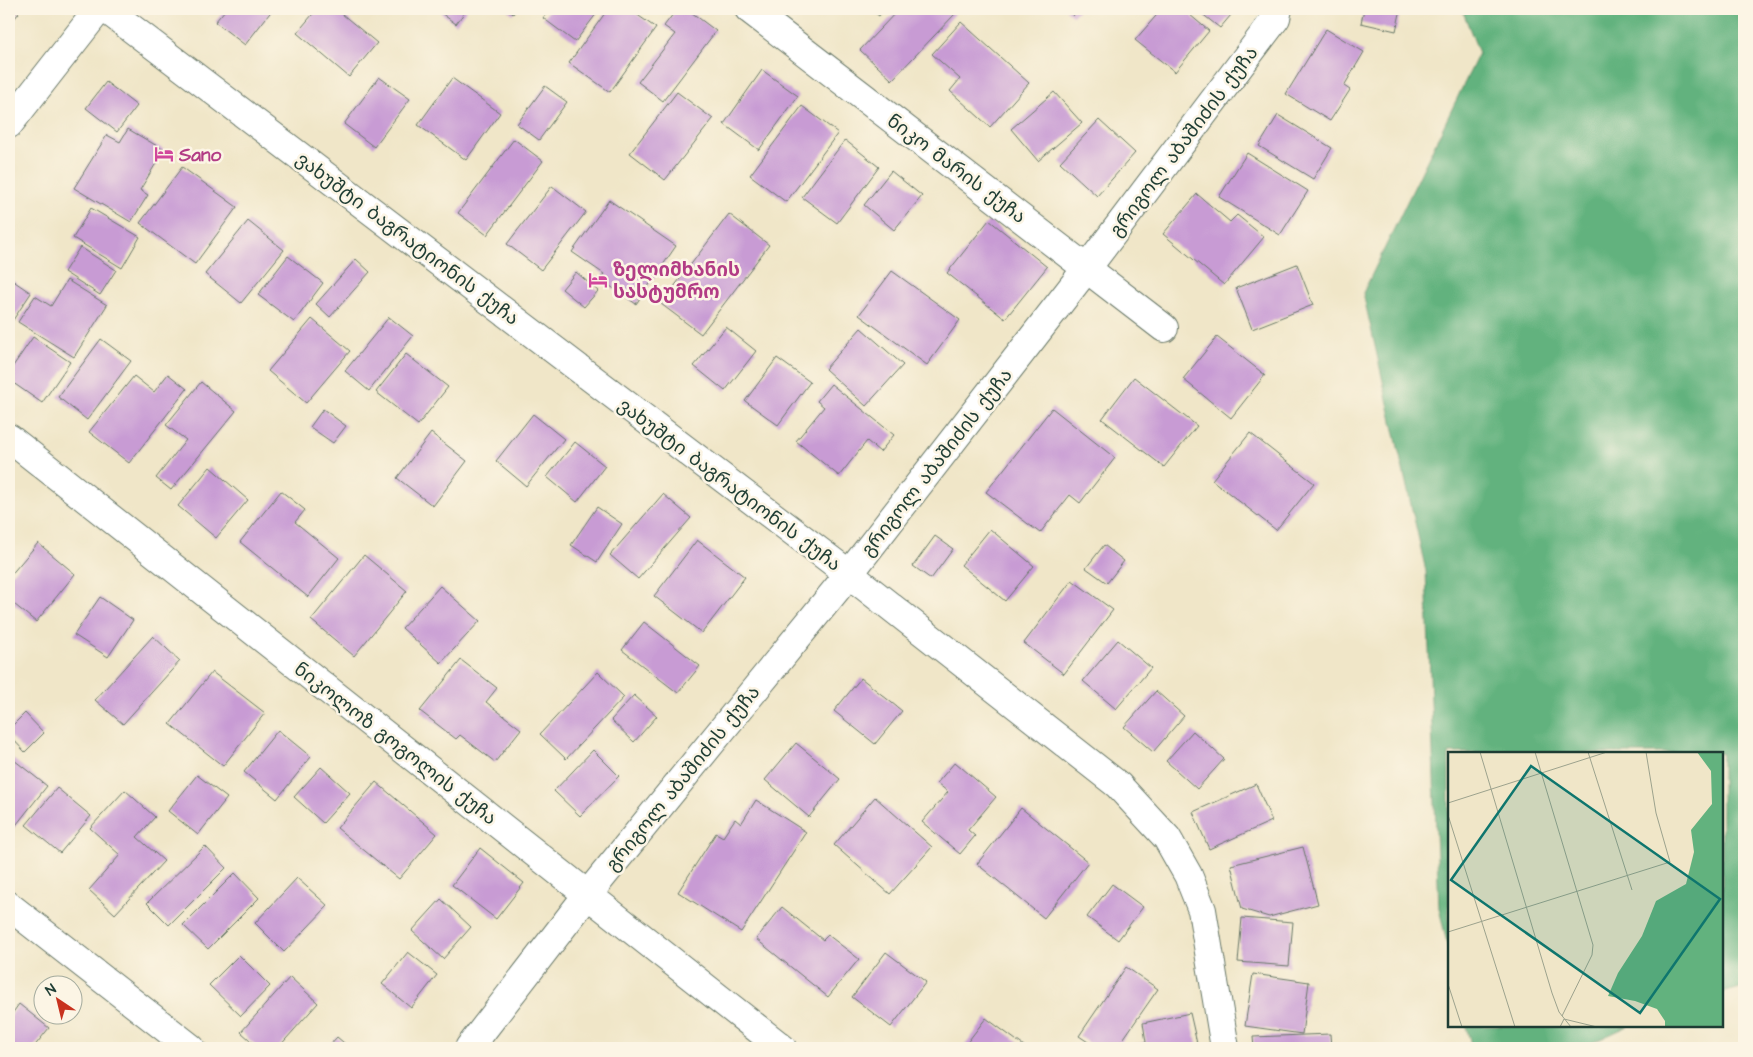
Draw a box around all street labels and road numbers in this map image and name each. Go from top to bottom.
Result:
street label: გრიგოლ აბაშიძის ქუჩა [1104,41,1265,243]
street label: ნიკო მარის ქუჩა [881,108,1031,230]
street label: ვახუშტი ბაგრატიონის ქუჩა [290,146,524,332]
street label: გრიგოლ აბაშიძის ქუჩა [855,363,1019,563]
street label: ვახუშტი ბაგრატიონის ქუჩა [612,392,846,578]
street label: ნიკოლოზ გოგოლის ქუჩა [288,656,502,832]
street label: გრიგოლ აბაშიძის ქუჩა [600,680,767,878]

